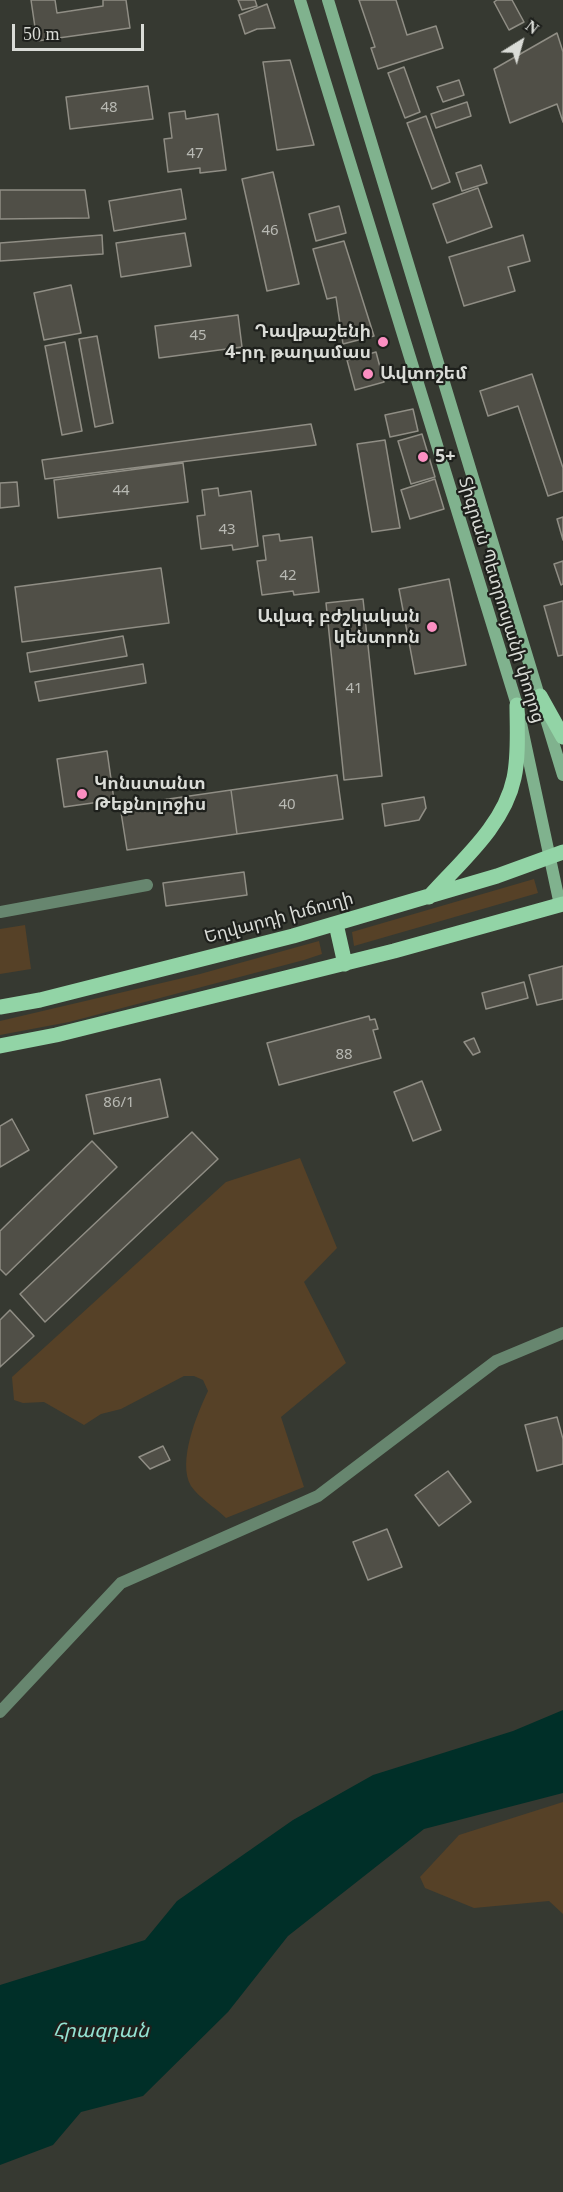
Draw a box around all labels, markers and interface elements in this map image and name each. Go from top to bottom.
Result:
scale bar [15,12,147,50]
north arrow [491,12,551,72]
text: N [522,17,542,37]
text: 50 m [23,24,60,44]
house number: 48 [100,99,118,117]
house number: 47 [186,145,204,163]
house number: 46 [261,222,279,240]
place label: Դավթաշենի 4-րդ թաղամաս [225,321,371,364]
house number: 45 [189,327,207,345]
marker: Դավթաշենի 4-րդ թաղամաս [376,335,390,349]
place label: Ավտոշեմ [380,363,467,385]
marker: Ավտոշեմ [361,367,375,381]
place label: 5+ [435,446,456,468]
marker: 5+ [416,450,430,464]
street label: Տիգրան Պետրոսյանի փողոց [453,474,549,726]
house number: 44 [112,482,130,500]
house number: 43 [218,521,236,539]
house number: 42 [279,567,297,585]
place label: Ավագ բժշկական կենտրոն [257,606,420,648]
marker: Ավագ բժշկական կենտրոն [425,620,439,634]
house number: 41 [345,680,363,698]
place label: Կոնստանտ Թեքնոլոջիս [94,773,206,816]
marker: Կոնստանտ Թեքնոլոջիս [75,787,89,801]
house number: 40 [278,796,296,814]
street label: Եղվարդի խճուղի [202,888,356,948]
house number: 88 [335,1046,353,1064]
house number: 86/1 [103,1094,135,1112]
water label: Հրազդան [53,2019,149,2043]

